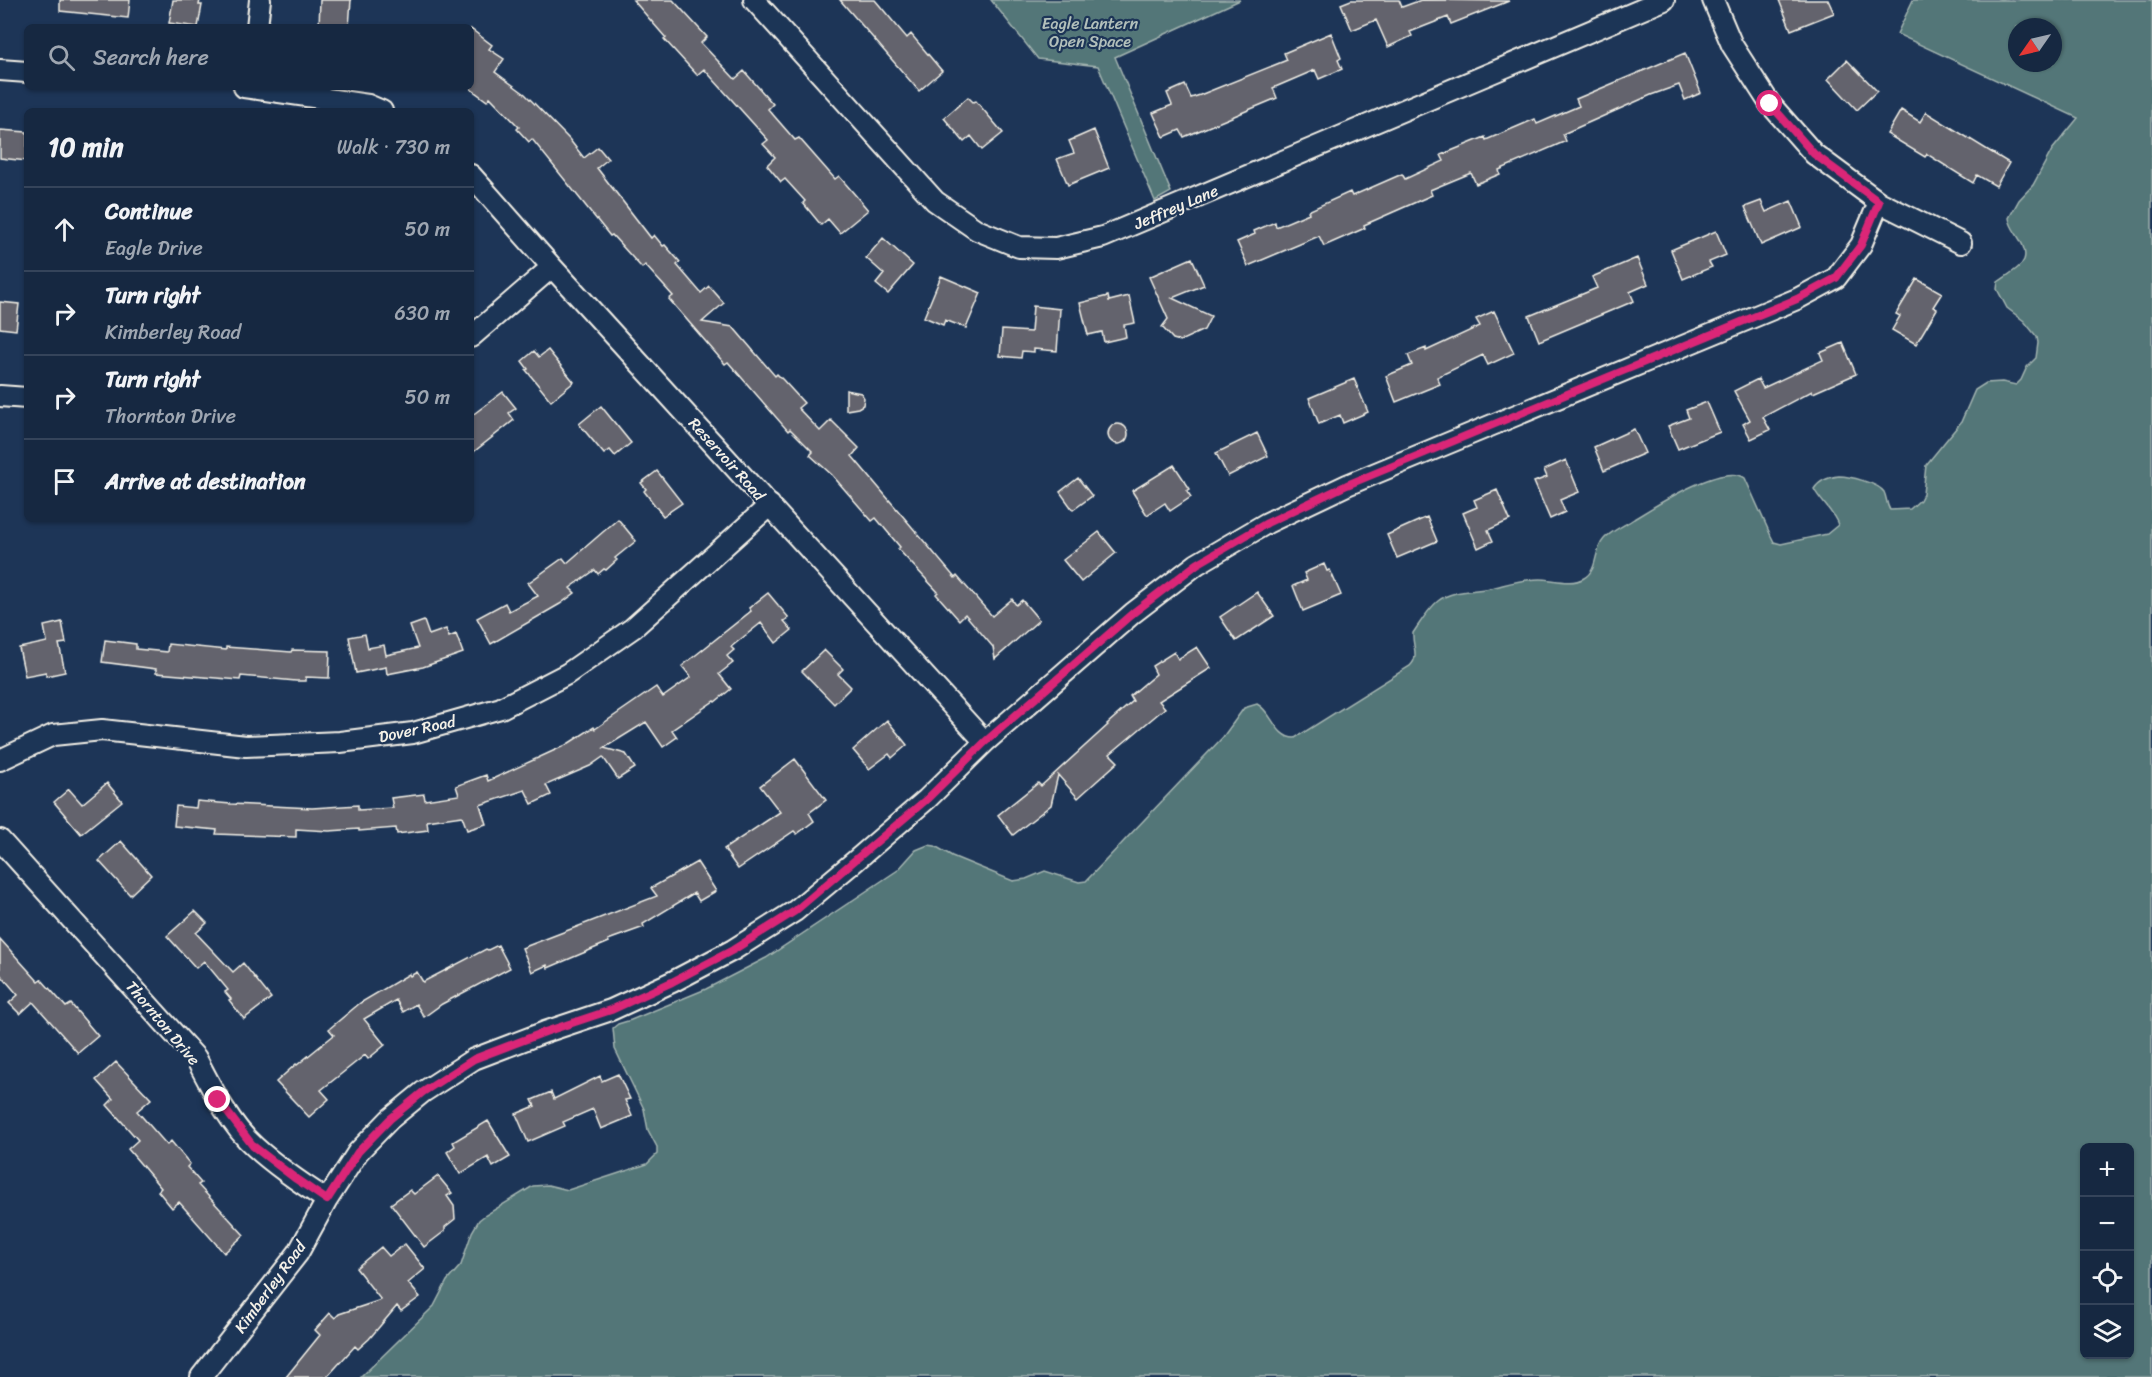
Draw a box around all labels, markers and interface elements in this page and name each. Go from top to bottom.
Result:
park label: Eagle Lantern Open Space [1042,9,1139,56]
north arrow [2008,18,2062,72]
search box [24,24,474,90]
text: Search here [93,38,209,77]
icon: search [45,41,78,74]
route start [1756,90,1782,116]
text: 10 min [48,124,124,170]
text: Walk · 730 m [337,130,450,165]
street label: Jeffrey Lane [1128,176,1223,238]
text: Continue [105,192,193,231]
text: 50 m [405,212,450,247]
icon: ahead [48,213,81,246]
text: Eagle Drive [105,231,203,266]
text: Turn right [105,276,200,315]
text: 630 m [394,296,450,331]
icon: right [48,297,81,330]
text: Kimberley Road [105,315,241,350]
text: Turn right [105,360,200,399]
text: 50 m [405,380,450,415]
icon: right [48,381,81,414]
text: Thornton Drive [105,399,236,434]
street label: Reservoir Road [681,410,774,509]
text: Arrive at destination [105,462,306,501]
icon: arrive [48,465,81,498]
street label: Dover Road [376,706,460,751]
street label: Thornton Drive [118,974,208,1072]
route end [204,1086,230,1112]
map controls [2080,1143,2134,1359]
button: + [2080,1143,2134,1197]
button: − [2080,1197,2134,1251]
street label: Kimberley Road [226,1233,315,1340]
button: locate [2080,1251,2134,1305]
button: layers [2080,1305,2134,1359]

